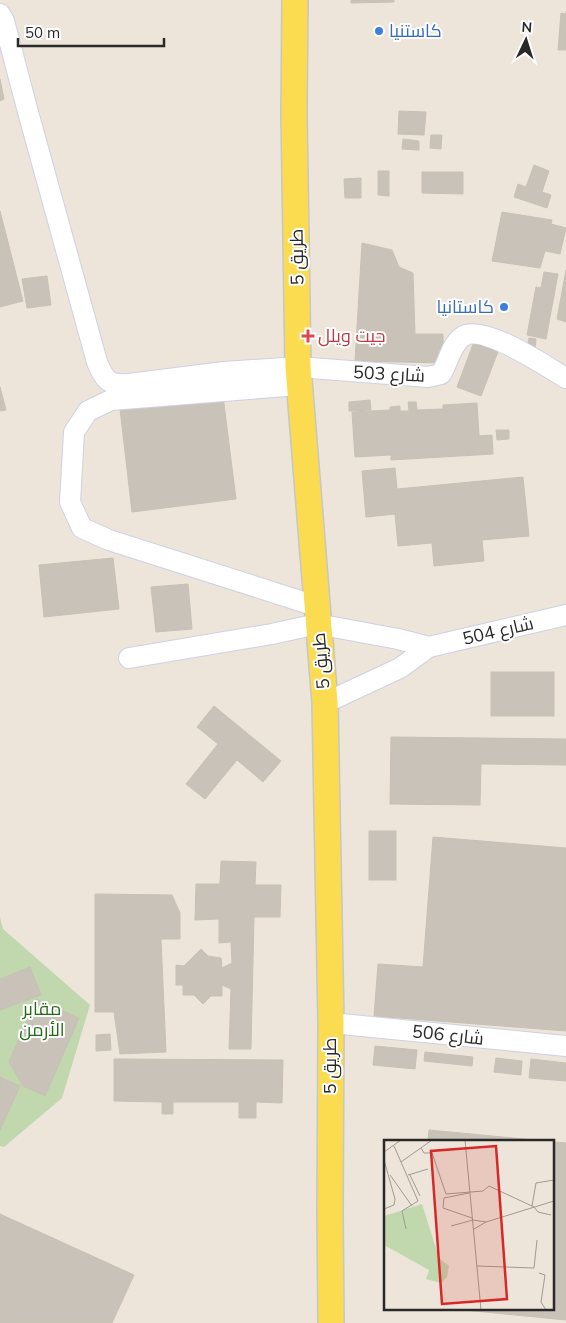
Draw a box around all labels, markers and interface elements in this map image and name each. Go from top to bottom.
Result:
scale bar [18,15,164,47]
north arrow [501,15,551,65]
text: N [521,18,533,36]
place label: كاستنيا [389,19,442,42]
text: 50 m [25,23,60,42]
marker: كاستنيا [373,25,385,37]
street label: طريق 5 [285,228,309,286]
place label: كاستانيا [437,295,494,318]
marker: كاستانيا [498,301,510,313]
place label: جيت ويلل [318,324,385,347]
marker: جيت ويلل [302,330,314,342]
street label: شارع 503 [352,360,426,388]
street label: شارع 504 [460,611,536,651]
street label: طريق 5 [307,632,335,690]
park label: مقابر الأرمن [19,997,65,1041]
street label: شارع 506 [411,1019,485,1051]
street label: طريق 5 [318,1038,342,1094]
inset map [384,1140,554,1310]

